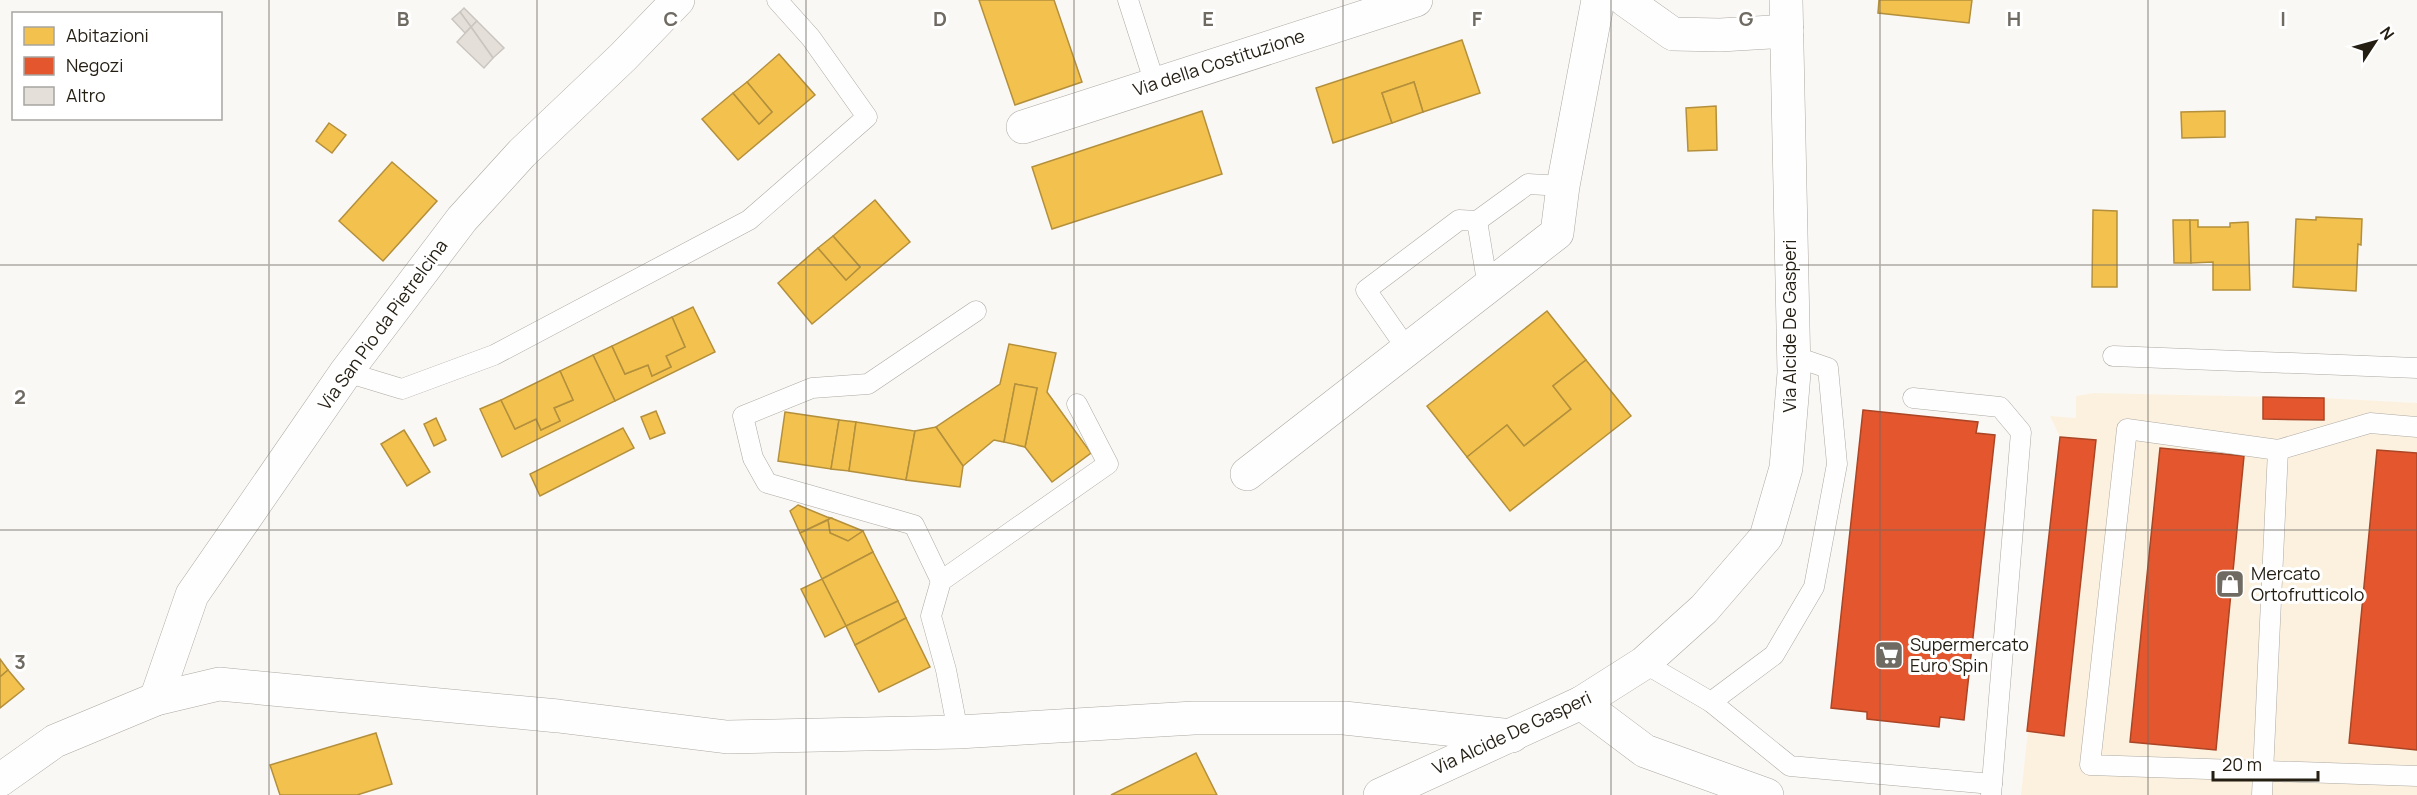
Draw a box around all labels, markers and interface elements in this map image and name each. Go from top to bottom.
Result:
text: B [397,5,410,32]
text: C [664,5,678,32]
text: D [933,5,947,32]
text: E [1202,5,1214,32]
text: F [1472,5,1483,32]
text: G [1739,5,1754,32]
text: H [2007,5,2021,32]
text: I [2280,5,2286,32]
legend [12,12,222,120]
north arrow [2345,12,2405,72]
text: N [2375,22,2399,44]
text: Abitazioni [66,23,149,47]
street label: Via della Costituzione [1130,23,1308,101]
text: Negozi [66,53,124,77]
text: Altro [66,83,106,107]
street label: Via San Pio da Pietrelcina [312,234,452,415]
street label: Via Alcide De Gasperi [1777,240,1801,412]
text: 2 [14,383,26,410]
place label: Mercato Ortofrutticolo [2251,561,2364,606]
shop icon: Mercato Ortofrutticolo [2214,568,2246,600]
place label: Supermercato Euro Spin [1910,632,2029,677]
supermarket icon: Supermercato Euro Spin [1873,639,1905,671]
text: 3 [14,648,26,675]
street label: Via Alcide De Gasperi [1428,685,1595,779]
scale bar [2213,744,2318,782]
text: 20 m [2222,752,2262,776]

